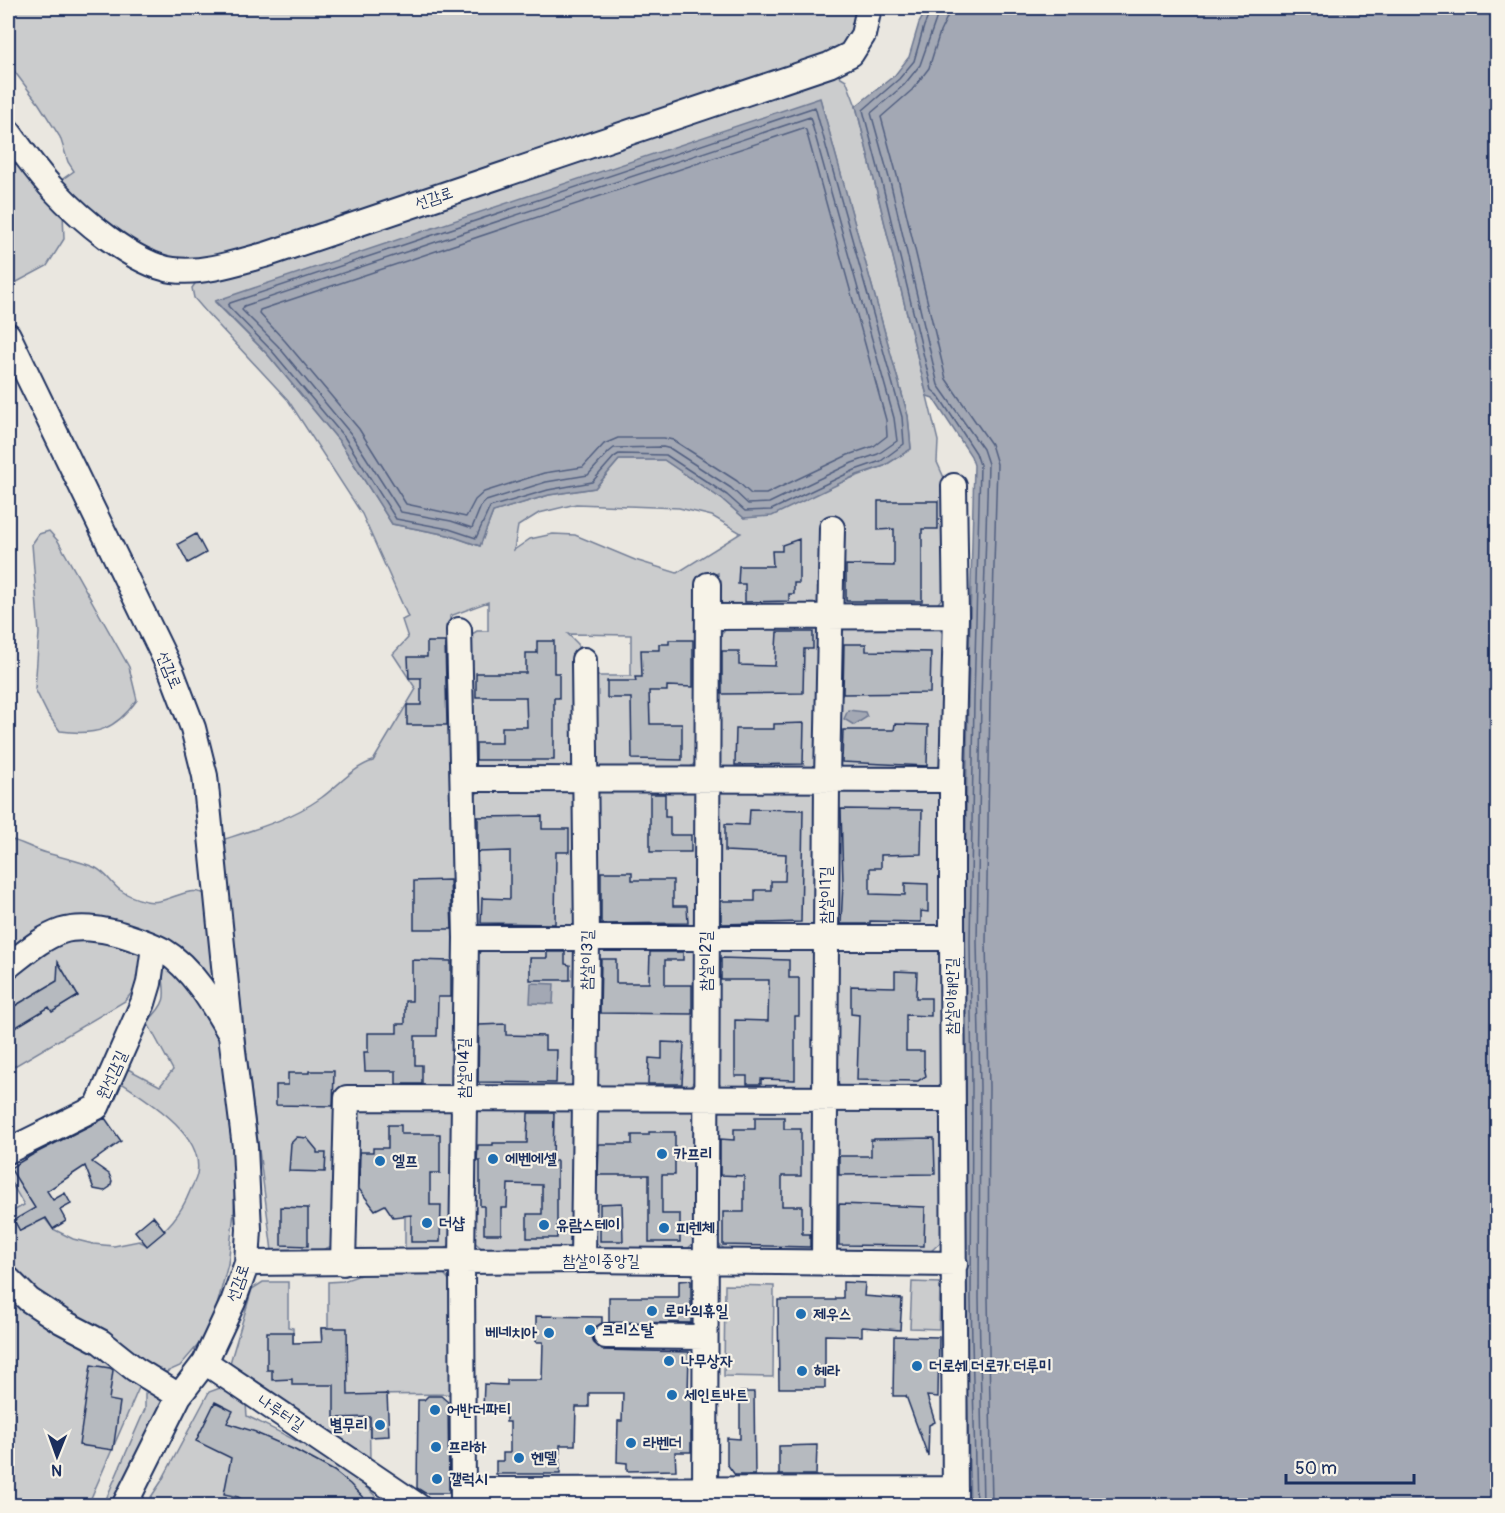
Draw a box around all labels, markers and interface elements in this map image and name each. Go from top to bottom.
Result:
street label: 선감로 [412,182,456,214]
street label: 선감로 [152,648,186,692]
street label: 참살이1길 [816,866,836,924]
street label: 참살이3길 [576,929,598,990]
street label: 참살이2길 [696,931,716,991]
street label: 참살이해안길 [942,957,962,1035]
street label: 참살이4길 [454,1037,474,1098]
street label: 원선감길 [92,1047,132,1103]
place label: 카프리 [674,1144,713,1164]
marker: 카프리 [655,1147,669,1161]
place label: 에벤에셀 [505,1149,557,1169]
place label: 엘프 [392,1151,418,1171]
marker: 에벤에셀 [486,1152,500,1166]
marker: 엘프 [373,1154,387,1168]
place label: 더샵 [439,1213,465,1233]
place label: 유람스테이 [556,1215,620,1235]
marker: 더샵 [420,1216,434,1230]
marker: 유람스테이 [537,1218,551,1232]
place label: 피렌체 [676,1218,715,1238]
marker: 피렌체 [657,1221,671,1235]
street label: 참살이중앙길 [562,1251,640,1271]
street label: 선감로 [222,1261,254,1305]
place label: 로마의휴일 [664,1301,729,1321]
marker: 로마의휴일 [645,1304,659,1318]
place label: 제우스 [813,1304,852,1324]
marker: 제우스 [794,1307,808,1321]
place label: 크리스탈 [602,1320,654,1340]
place label: 베네치아 [486,1323,537,1343]
marker: 크리스탈 [583,1323,597,1337]
marker: 베네치아 [542,1326,556,1340]
place label: 나무상자 [681,1351,733,1371]
marker: 나무상자 [662,1354,676,1368]
place label: 더로쉐 더로카 더루미 [929,1356,1052,1376]
marker: 더로쉐 더로카 더루미 [910,1359,924,1373]
place label: 헤라 [813,1361,841,1381]
marker: 헤라 [795,1364,809,1378]
place label: 세인트바트 [684,1385,749,1405]
marker: 세인트바트 [665,1388,679,1402]
street label: 나루터길 [254,1390,308,1436]
place label: 어반더파티 [447,1400,511,1420]
marker: 어반더파티 [428,1403,442,1417]
place label: 별무리 [329,1415,368,1435]
marker: 별무리 [373,1418,387,1432]
north arrow [27,1426,87,1486]
place label: 라벤더 [643,1433,682,1453]
marker: 라벤더 [624,1436,638,1450]
place label: 프라하 [448,1437,487,1457]
marker: 프라하 [429,1440,443,1454]
scale bar [1286,1447,1414,1485]
place label: 헨델 [531,1448,557,1468]
marker: 헨델 [512,1451,526,1465]
text: 50 m [1295,1457,1337,1480]
text: N [51,1460,62,1480]
place label: 갤럭시 [449,1469,488,1489]
marker: 갤럭시 [430,1472,444,1486]

